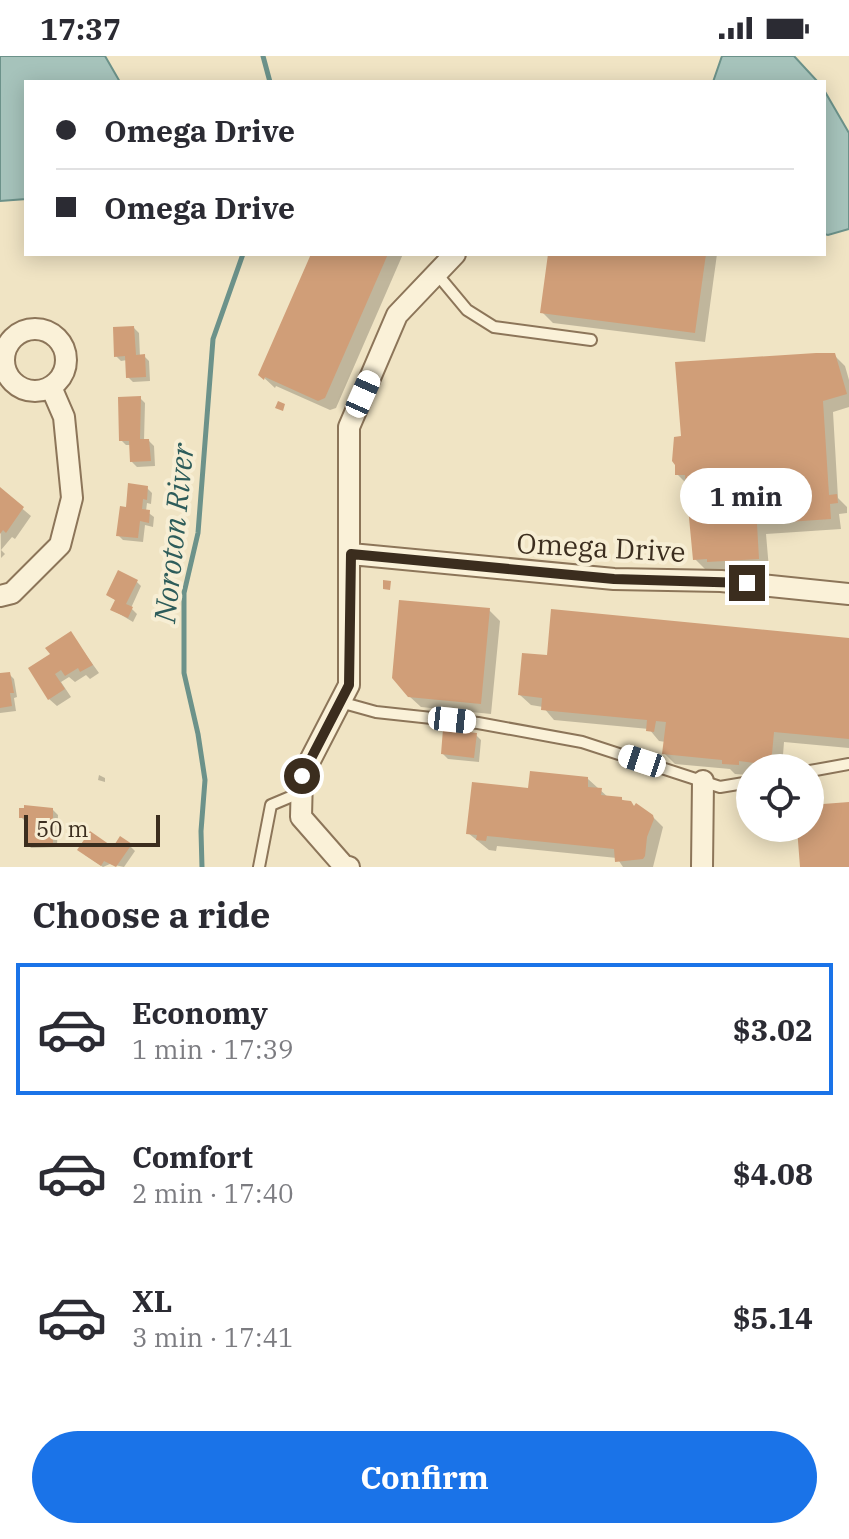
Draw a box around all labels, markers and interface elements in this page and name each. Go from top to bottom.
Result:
text: 17:37 [40,9,121,48]
text: Omega Drive [104,111,295,150]
text: Omega Drive [104,188,295,227]
car [342,367,384,421]
water label: Noroton River [144,440,202,626]
callout: 1 min [681,467,813,523]
text: 1 min [710,479,782,513]
street label: Omega Drive [515,524,687,570]
route end [729,565,765,601]
car [427,706,477,734]
car [615,742,669,780]
map controls [736,754,824,842]
button: locate [736,754,824,842]
route start [284,758,320,794]
scale bar [24,811,160,847]
text: 50 m [36,814,88,843]
text: Choose a ride [32,891,271,938]
icon: car [36,993,108,1065]
text: Economy [132,993,268,1032]
text: $3.02 [733,1010,813,1049]
text: 1 min · 17:39 [132,1032,294,1066]
icon: car [36,1137,108,1209]
text: Comfort [132,1137,253,1176]
text: $4.08 [733,1154,813,1193]
text: 2 min · 17:40 [132,1176,294,1210]
icon: car [36,1281,108,1353]
text: XL [132,1281,172,1320]
text: $5.14 [733,1298,813,1337]
text: 3 min · 17:41 [132,1320,294,1354]
button: Confirm [32,1431,817,1523]

